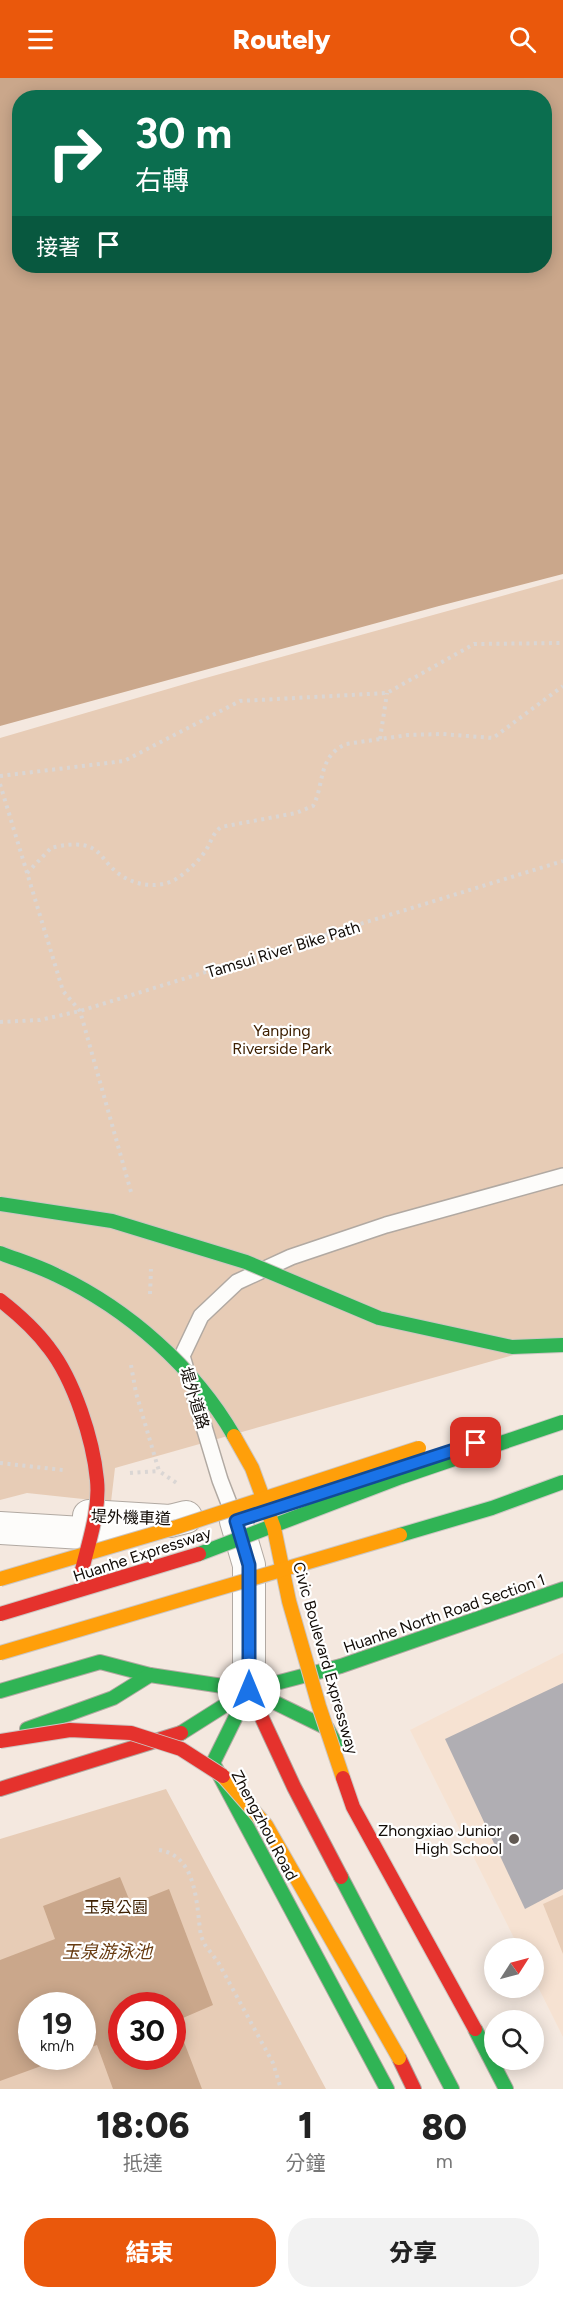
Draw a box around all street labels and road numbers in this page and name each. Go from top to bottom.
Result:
street label: Tamsui River Bike Path [204,917,362,982]
street label: 堤外道路 [176,1365,213,1432]
street label: 堤外機車道 [91,1507,171,1528]
street label: Huanhe Expressway [71,1523,214,1586]
street label: Civic Boulevard Expressway [289,1560,362,1757]
street label: Huanhe North Road Section 1 [341,1570,548,1657]
street label: Zhengzhou Road [228,1767,302,1884]

